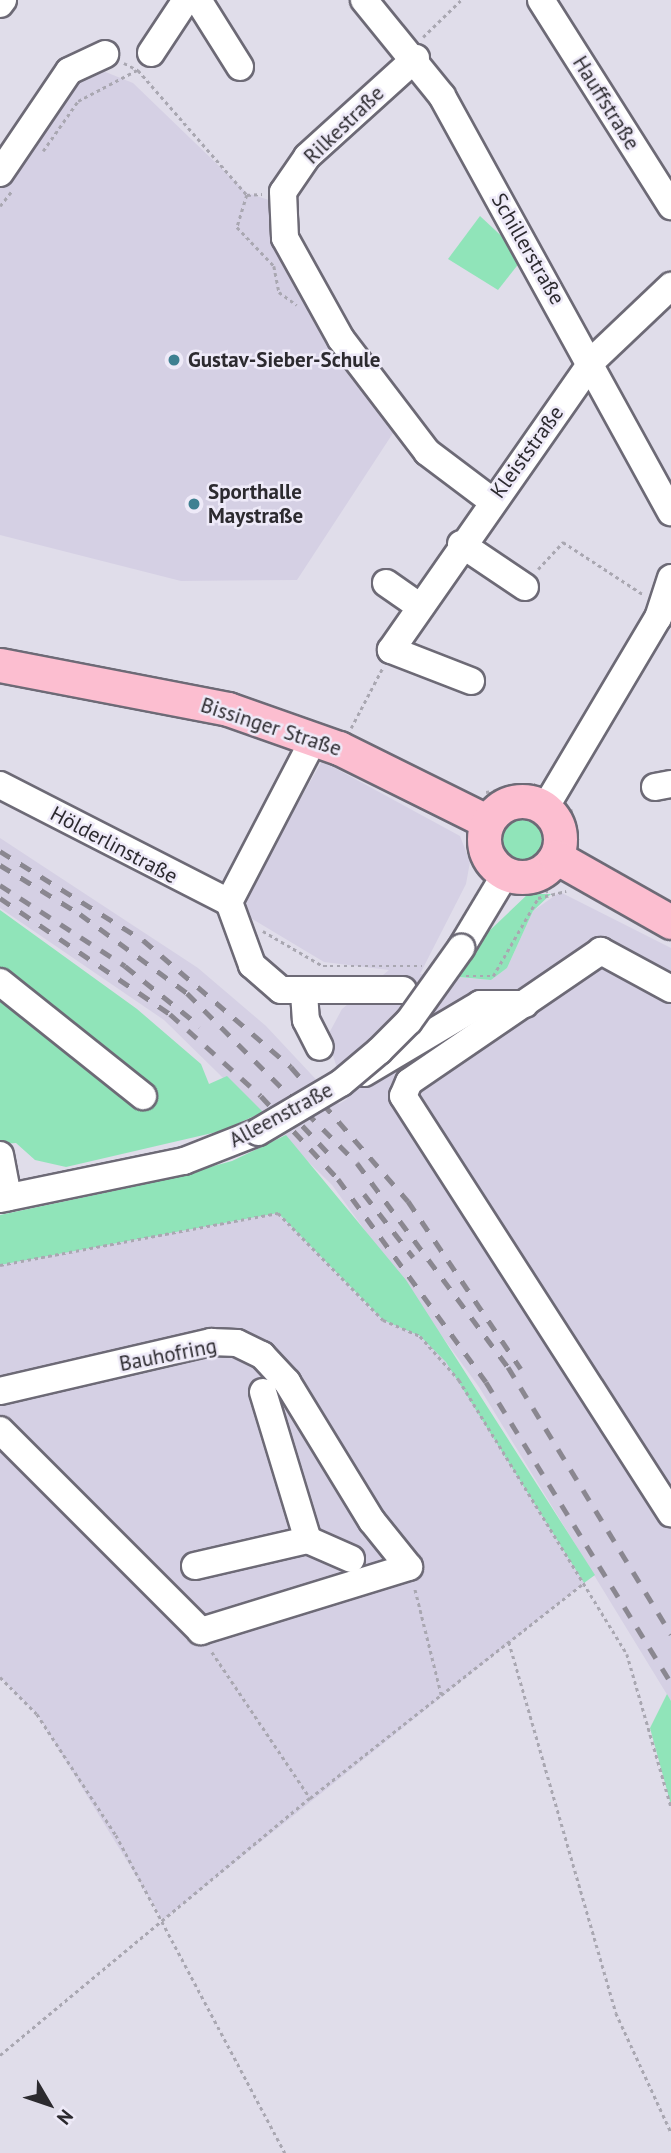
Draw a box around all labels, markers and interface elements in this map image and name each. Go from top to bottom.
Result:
street label: Hauffstraße [567,51,645,155]
street label: Rilkestraße [299,81,389,169]
street label: Schillerstraße [486,189,570,309]
place label: Gustav-Sieber-Schule [188,347,380,373]
marker: Gustav-Sieber-Schule [166,352,182,368]
street label: Kleiststraße [485,401,569,503]
place label: Sporthalle Maystraße [208,479,303,529]
marker: Sporthalle Maystraße [186,496,202,512]
street label: Bissinger Straße [198,692,344,762]
street label: Hölderlinstraße [46,801,182,889]
street label: Alleenstraße [225,1077,337,1153]
street label: Bauhofring [117,1333,219,1377]
north arrow [14,2069,84,2139]
text: N [52,2105,79,2130]

